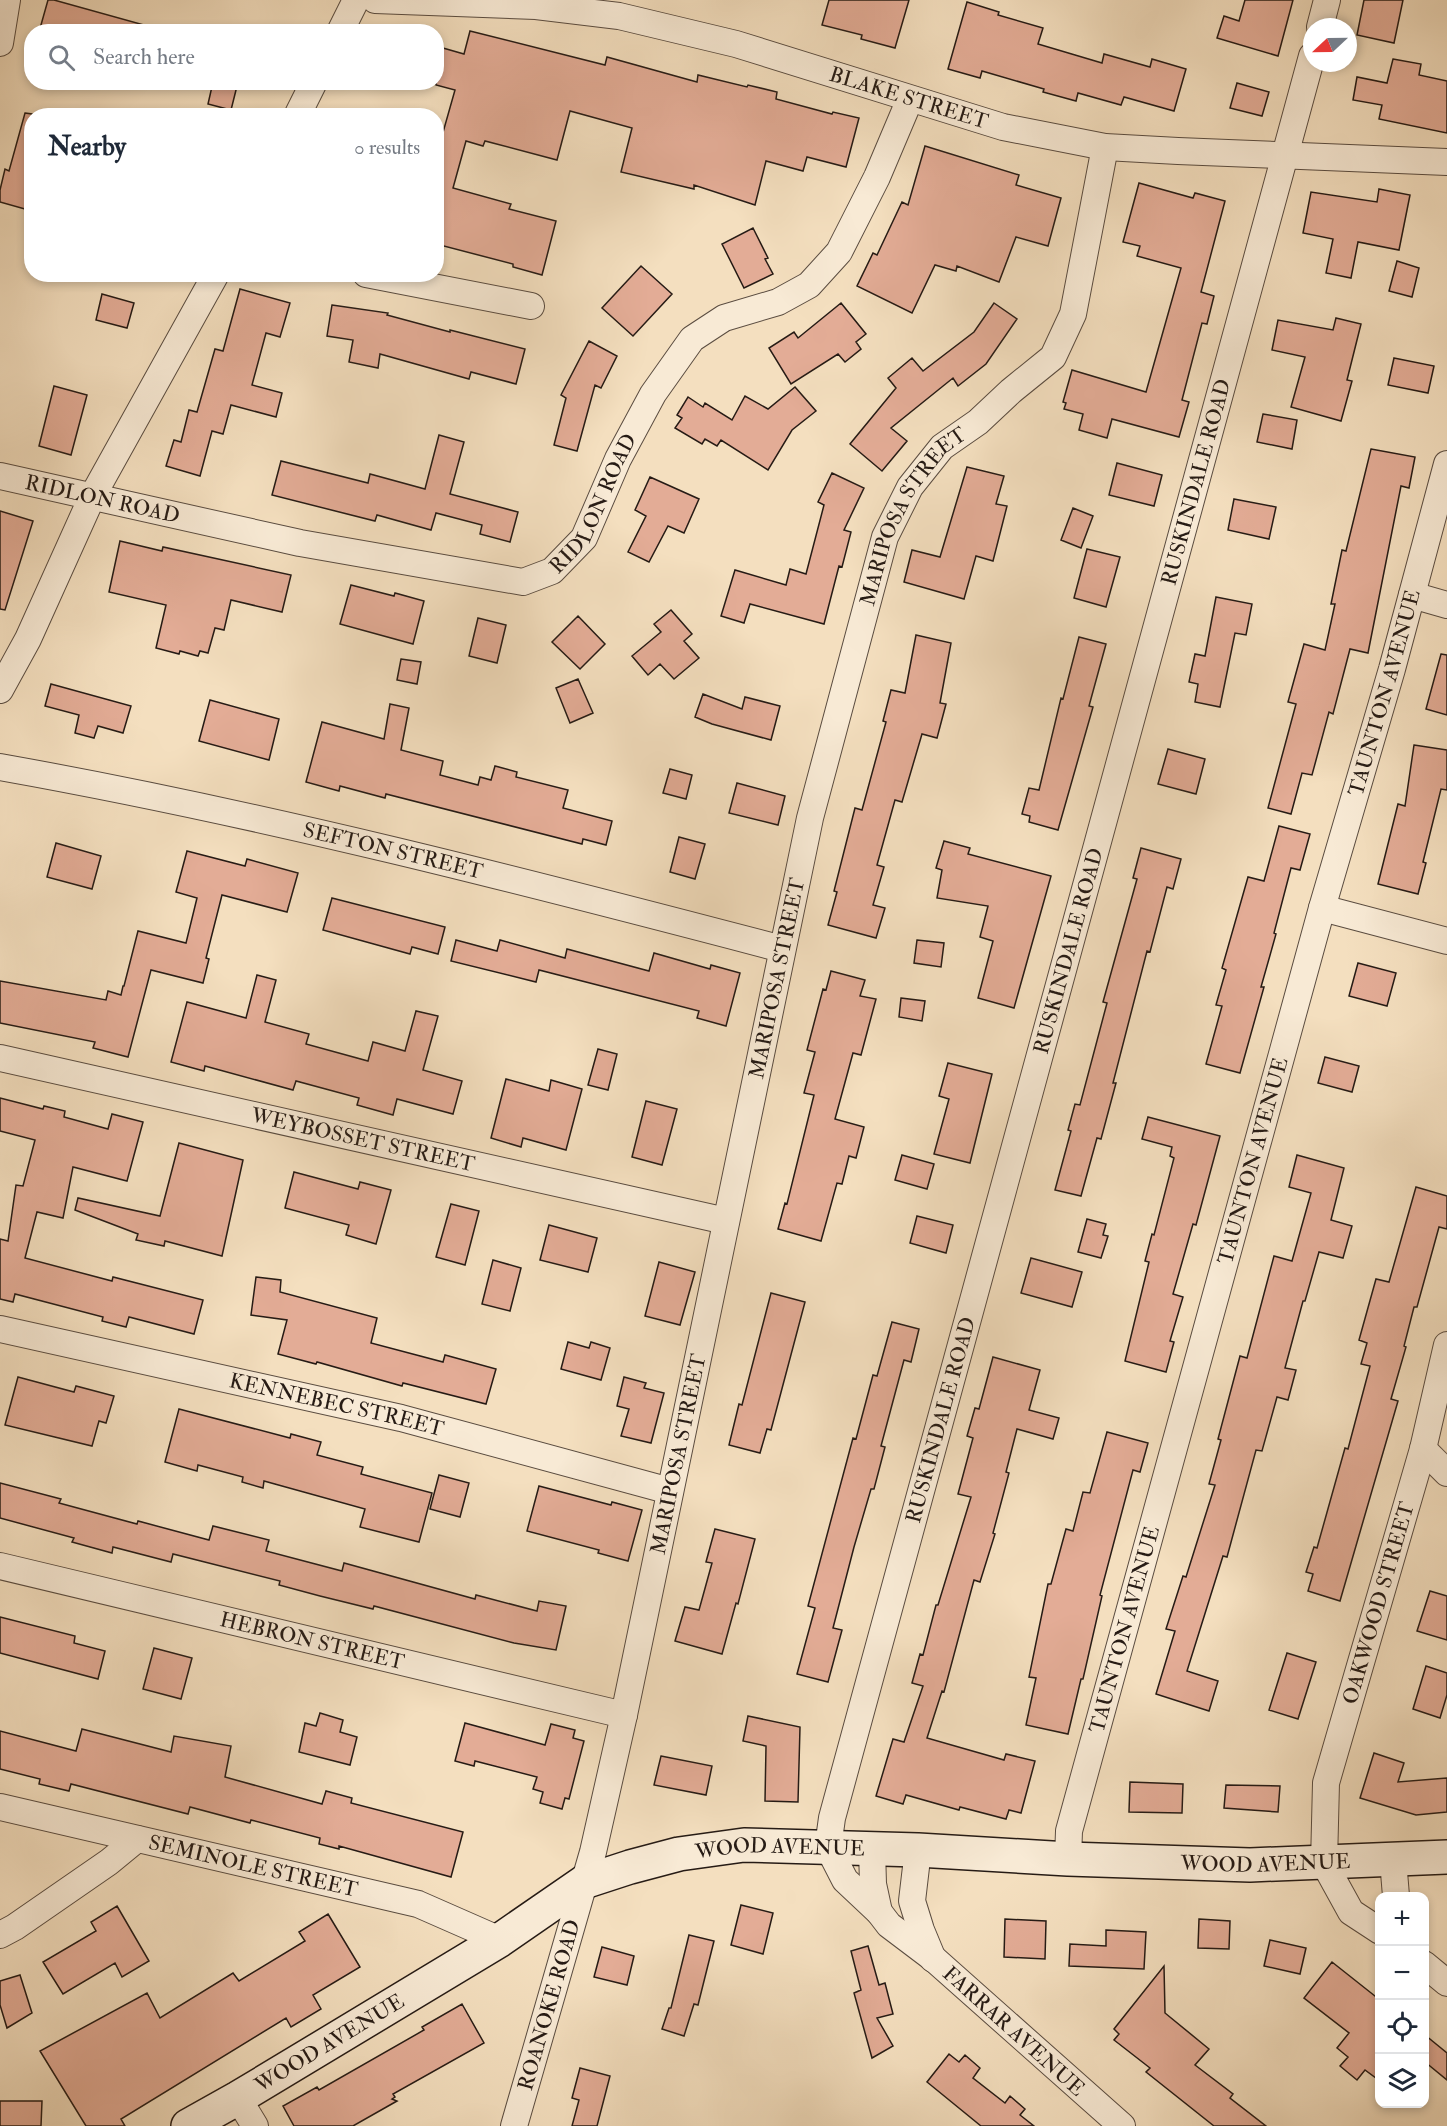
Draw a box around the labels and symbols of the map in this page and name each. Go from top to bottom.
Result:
north arrow [1303,18,1357,72]
street label: BLAKE STREET [826,61,992,136]
street label: RUSKINDALE ROAD [1155,376,1237,588]
street label: MARIPOSA STREET [854,421,972,609]
street label: RIDLON ROAD [544,429,643,580]
street label: RIDLON ROAD [23,469,182,530]
street label: TAUNTON AVENUE [1342,587,1427,799]
street label: SEFTON STREET [300,817,486,886]
street label: RUSKINDALE ROAD [1028,845,1110,1057]
street label: MARIPOSA STREET [743,875,811,1081]
street label: TAUNTON AVENUE [1212,1054,1294,1267]
street label: WEYBOSSET STREET [247,1102,478,1178]
street label: RUSKINDALE ROAD [900,1314,982,1526]
street label: MARIPOSA STREET [645,1351,713,1557]
street label: KENNEBEC STREET [227,1367,447,1443]
street label: OAKWOOD STREET [1337,1499,1421,1707]
street label: TAUNTON AVENUE [1083,1523,1166,1736]
street label: HEBRON STREET [217,1606,407,1676]
street label: SEMINOLE STREET [146,1829,361,1904]
street label: WOOD AVENUE [693,1831,865,1866]
street label: WOOD AVENUE [1179,1848,1351,1879]
street label: ROANOKE ROAD [512,1917,587,2094]
street label: FARRAR AVENUE [937,1960,1090,2102]
street label: WOOD AVENUE [249,1988,409,2099]

